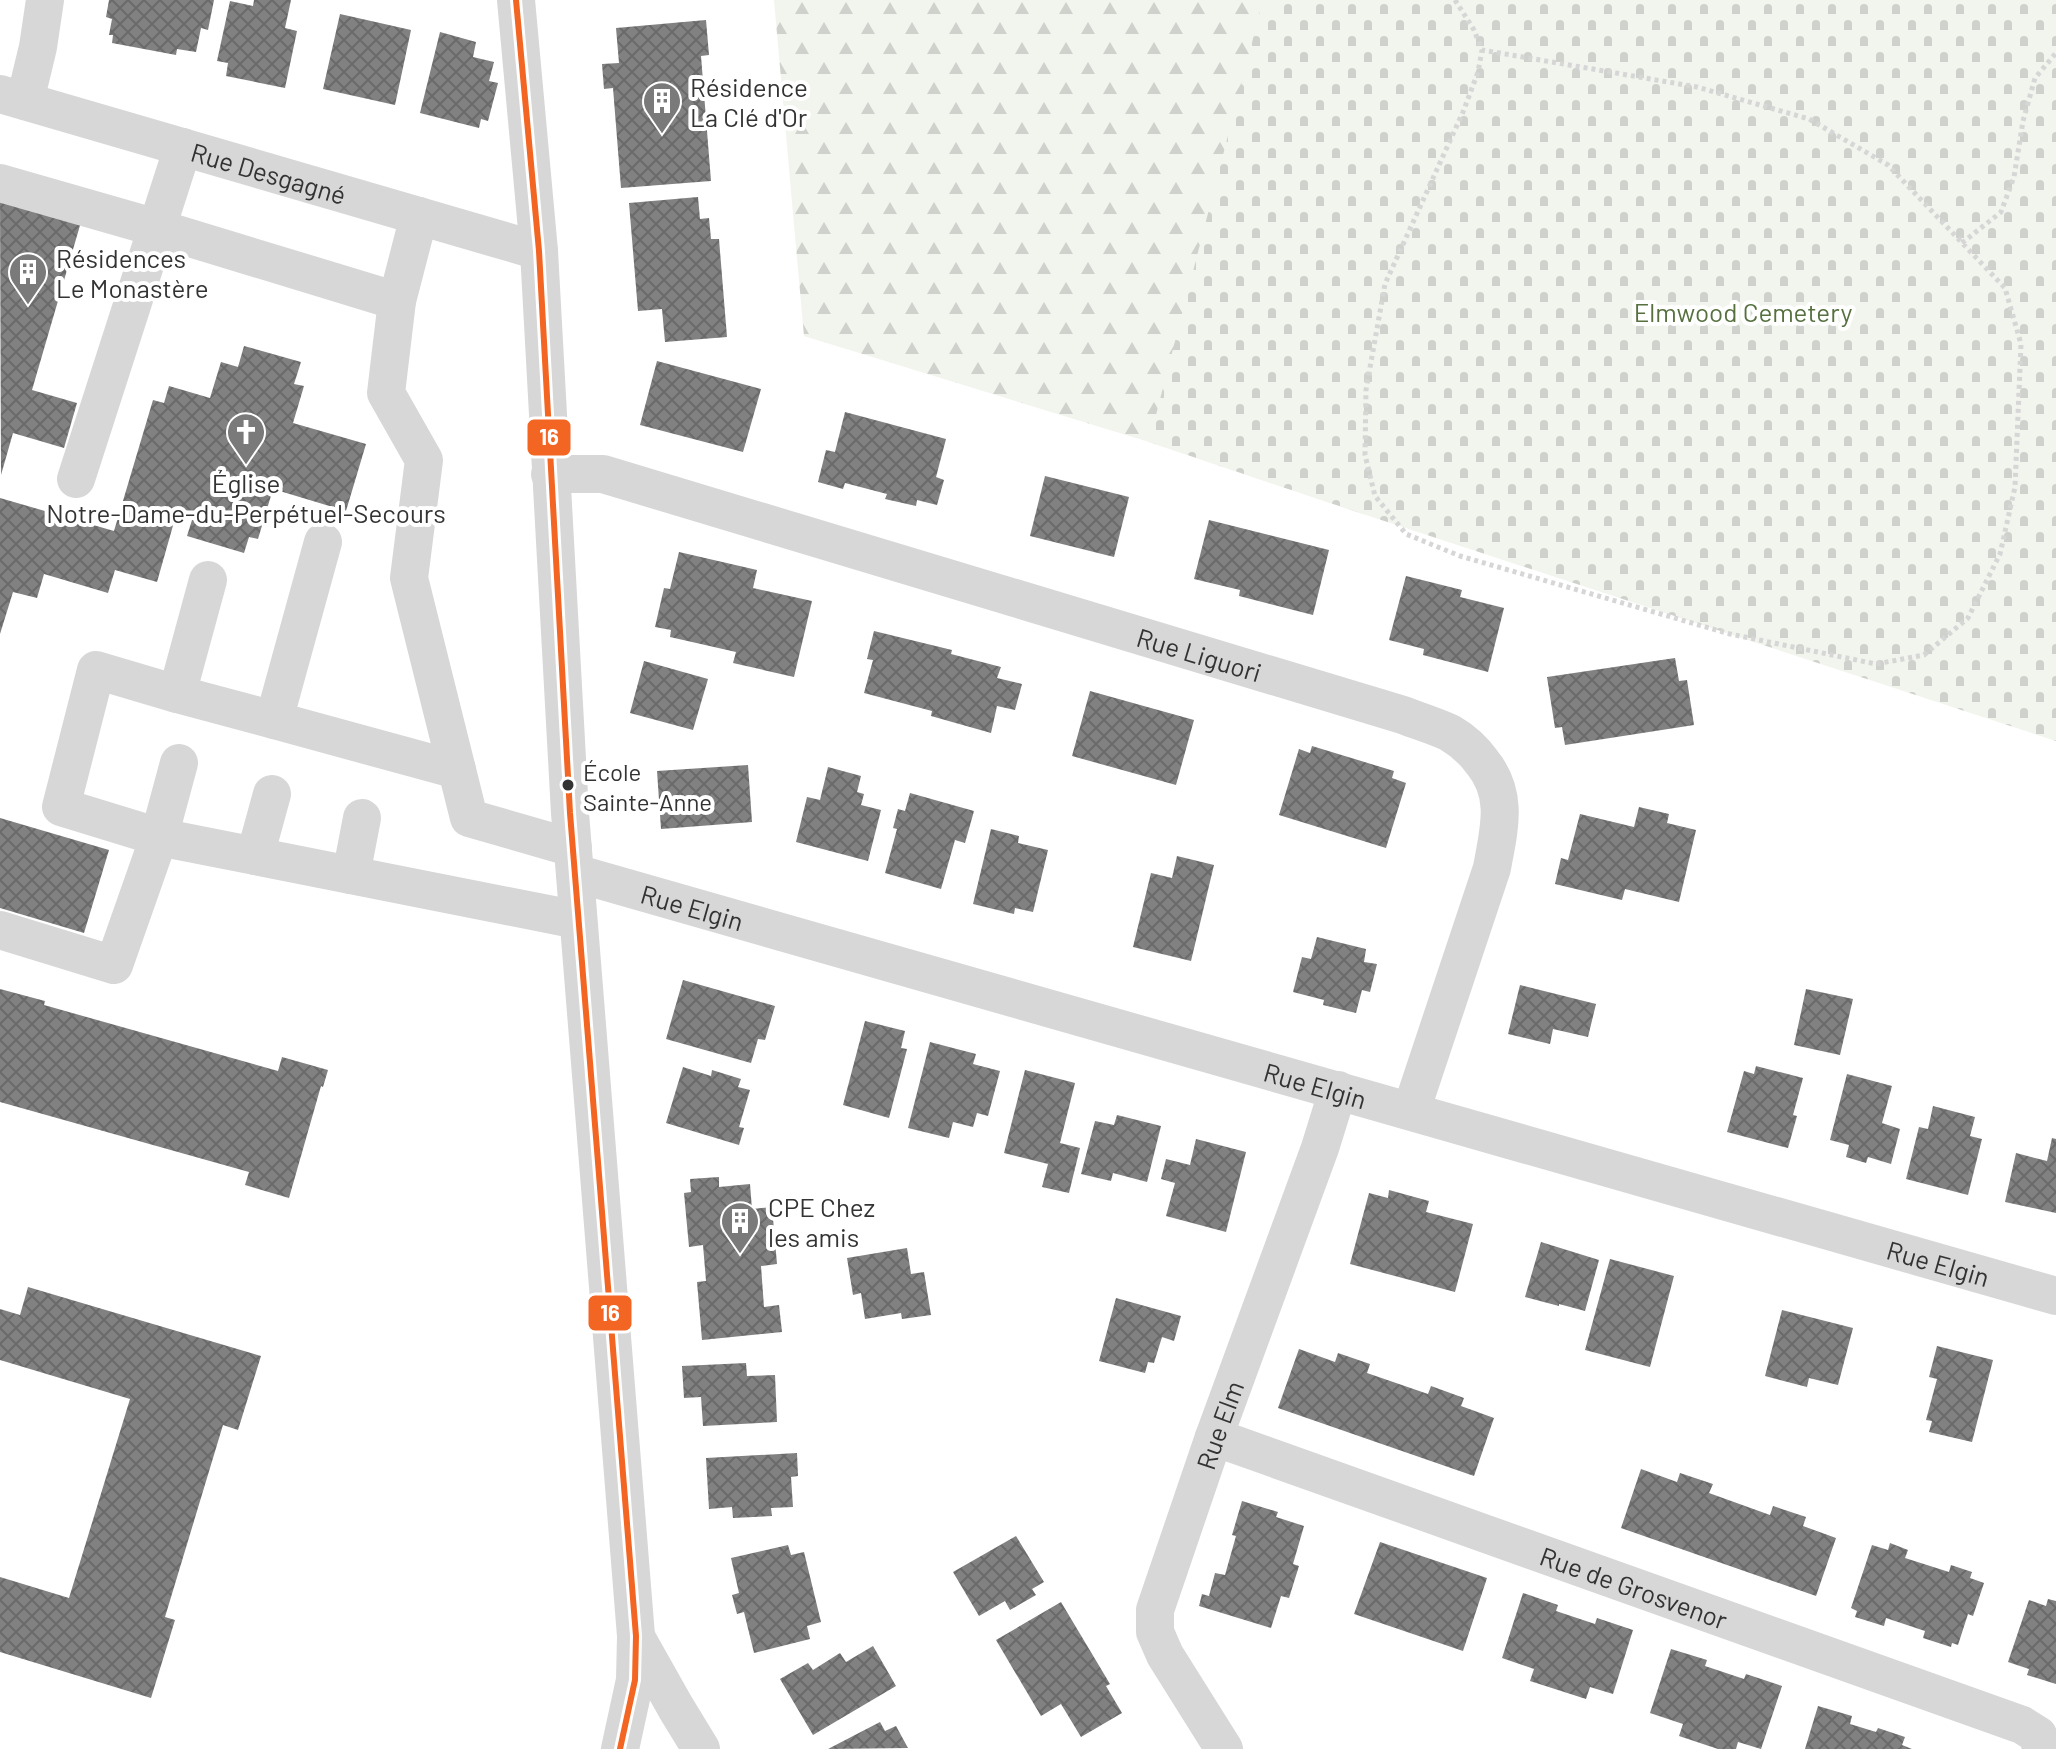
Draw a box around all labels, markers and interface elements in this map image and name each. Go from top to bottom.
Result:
place label: Résidence La Clé d'Or [690,71,808,132]
building icon: Résidence La Clé d'Or [641,80,683,135]
street label: Rue Desgagné [188,135,350,210]
place label: Résidences Le Monastère [56,242,209,303]
building icon: Résidences Le Monastère [7,251,49,306]
park label: Elmwood Cemetery [1634,296,1852,327]
church icon: Église Notre-Dame-du-Perpétuel-Secours [225,411,267,466]
line badge: 16 [526,418,572,457]
text: 16 [539,423,559,449]
place label: Église Notre-Dame-du-Perpétuel-Secours [46,467,446,528]
street label: Rue Liguori [1134,620,1266,687]
place label: École Sainte-Anne [583,757,712,816]
marker: École Sainte-Anne [560,777,576,793]
street label: Rue Elgin [637,877,747,936]
street label: Rue Elgin [1261,1055,1370,1114]
place label: CPE Chez les amis [768,1191,875,1252]
building icon: CPE Chez les amis [719,1200,761,1255]
street label: Rue Elgin [1884,1233,1993,1292]
line badge: 16 [587,1294,633,1332]
text: 16 [600,1299,620,1325]
street label: Rue Elm [1189,1376,1249,1473]
street label: Rue de Grosvenor [1536,1539,1732,1635]

